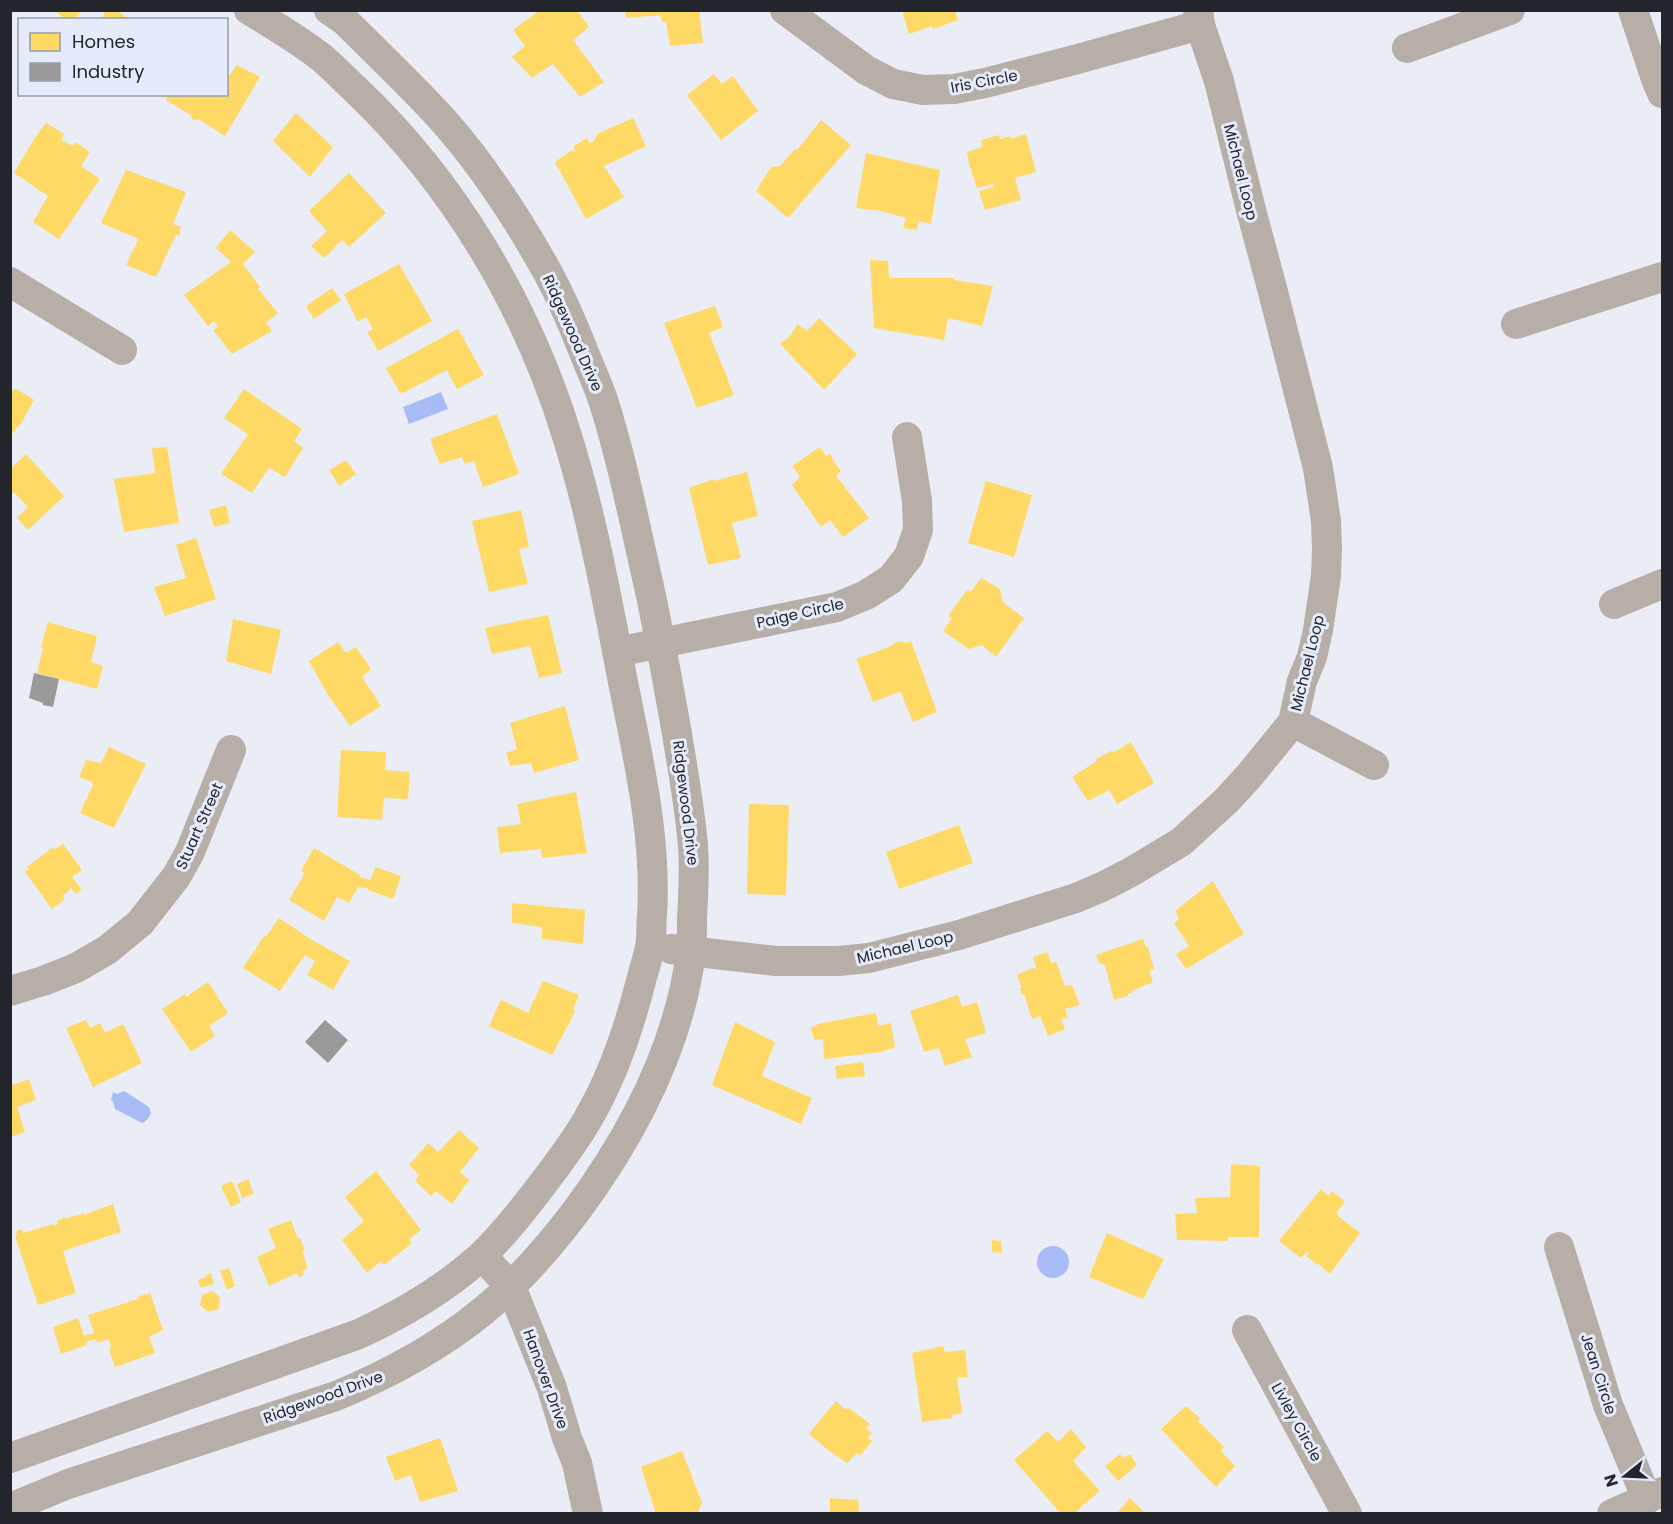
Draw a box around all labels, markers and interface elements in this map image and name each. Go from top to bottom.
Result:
legend [18,18,228,96]
text: Homes [72,29,135,54]
text: Industry [72,59,144,84]
street label: Iris Circle [949,64,1019,98]
street label: Michael Loop [1219,122,1263,222]
street label: Ridgewood Drive [538,271,608,395]
street label: Paige Circle [754,593,846,633]
street label: Michael Loop [1285,613,1329,713]
street label: Ridgewood Drive [668,739,704,867]
street label: Stuart Street [170,779,228,873]
street label: Michael Loop [855,926,955,968]
street label: Hanover Drive [518,1326,574,1432]
street label: Jean Circle [1576,1331,1622,1417]
street label: Ridgewood Drive [260,1366,386,1428]
street label: Livley Circle [1267,1379,1327,1465]
north arrow [1595,1446,1655,1506]
text: N [1598,1471,1624,1490]

